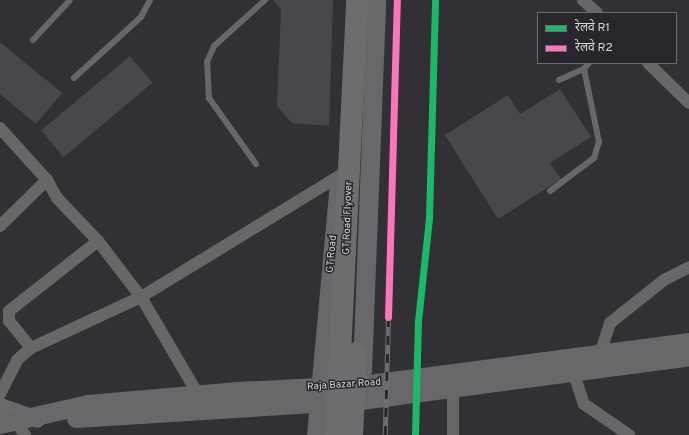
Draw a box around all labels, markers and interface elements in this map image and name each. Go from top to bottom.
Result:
legend [537,12,677,64]
text: रेलवे R1 [575,20,610,36]
text: रेलवे R2 [575,40,613,56]
street label: GT Road Flyover [341,181,355,255]
street label: GT Road [324,235,340,273]
street label: Raja Bazar Road [307,376,381,394]

